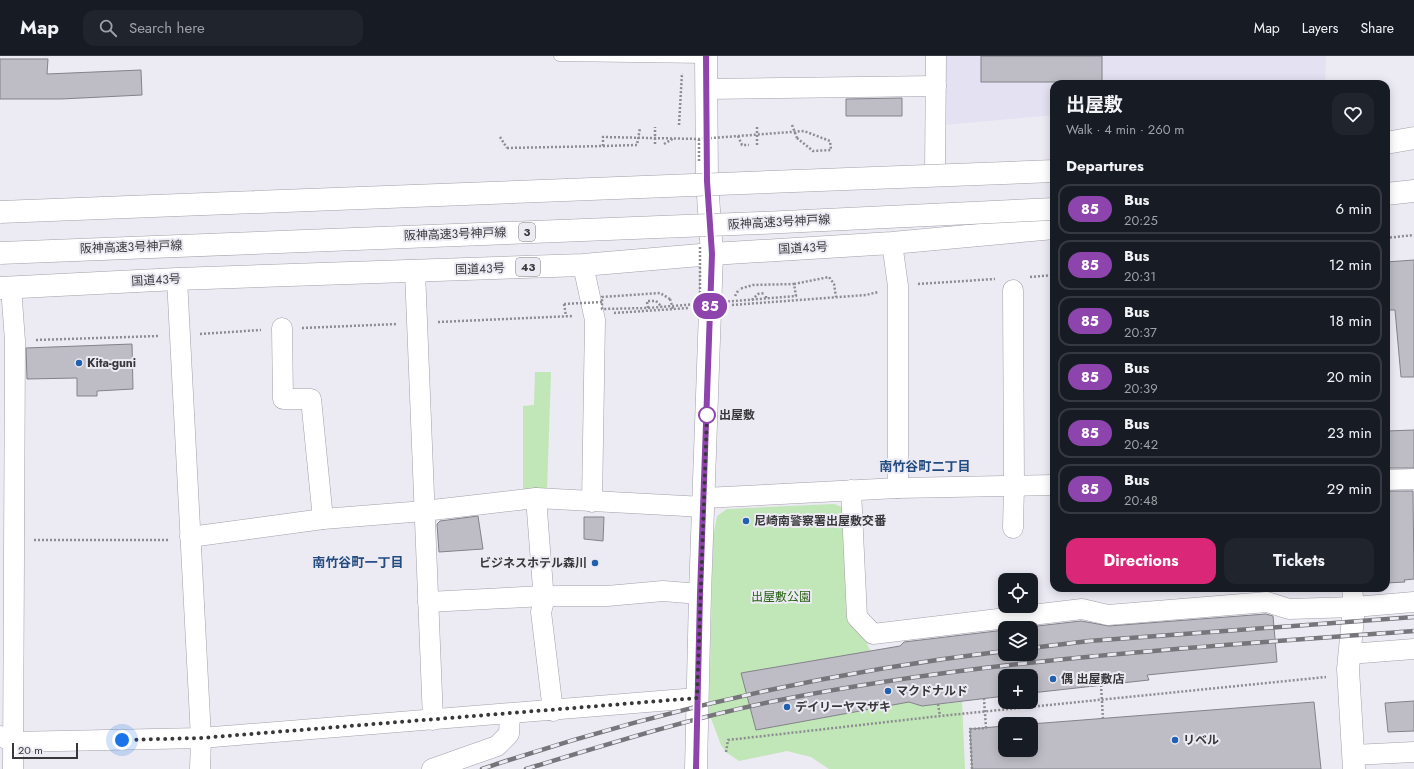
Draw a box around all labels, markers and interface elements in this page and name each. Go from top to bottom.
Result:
search box [83,10,363,46]
text: Map [20,14,59,41]
icon: search [97,17,119,39]
text: Search here [129,17,205,39]
text: Map [1254,18,1280,38]
text: Layers [1302,18,1338,38]
text: Share [1360,18,1394,38]
text: 出屋敷 [1066,91,1123,118]
button: heart [1332,93,1374,135]
text: Walk · 4 min · 260 m [1066,120,1184,139]
text: Departures [1066,155,1144,177]
text: Bus [1124,189,1149,211]
text: 6 min [1335,198,1372,220]
text: 85 [1081,199,1099,219]
street label: 阪神高速3号神戸線 [727,210,831,234]
text: 20:25 [1124,211,1158,230]
street label: 阪神高速3号神戸線 [403,223,507,245]
road number: 3 [519,223,535,241]
street label: 阪神高速3号神戸線 [79,236,183,258]
street label: 国道43号 [778,238,828,258]
text: Bus [1124,245,1149,267]
text: 12 min [1329,254,1372,276]
text: 85 [1081,255,1099,275]
road number: 43 [516,258,540,276]
street label: 国道43号 [455,259,505,279]
text: 20:31 [1124,267,1156,286]
street label: 国道43号 [131,270,181,290]
line badge: 85 [692,293,728,319]
text: 85 [701,296,719,316]
text: Bus [1124,301,1149,323]
text: 18 min [1329,310,1372,332]
text: 85 [1081,311,1099,331]
text: 20:37 [1124,323,1157,342]
place label: Kita-guni [87,354,136,372]
text: Bus [1124,357,1149,379]
marker: Kita-guni [74,358,84,368]
text: 20 min [1326,366,1372,388]
text: 85 [1081,367,1099,387]
text: 20:39 [1124,379,1158,398]
marker: 出屋敷 [698,406,716,424]
place label: 出屋敷 [719,406,755,424]
text: Bus [1124,413,1149,435]
text: 23 min [1327,422,1372,444]
text: 85 [1081,423,1099,443]
text: 20:42 [1124,435,1158,454]
district label: 南竹谷町二丁目 [879,457,971,476]
text: Bus [1124,469,1149,491]
text: 29 min [1327,478,1372,500]
text: 85 [1081,479,1099,499]
text: 20:48 [1124,491,1158,510]
place label: 尼崎南警察署出屋敷交番 [754,512,887,530]
marker: 尼崎南警察署出屋敷交番 [741,516,751,526]
button: Directions [1066,538,1216,584]
button: Tickets [1224,538,1374,584]
district label: 南竹谷町一丁目 [312,553,404,572]
place label: ビジネスホテル森川 [479,554,587,572]
marker: ビジネスホテル森川 [590,558,600,568]
map controls [998,573,1038,757]
button: locate [998,573,1038,613]
park label: 出屋敷公園 [751,588,811,606]
button: layers [998,621,1038,661]
button: + [998,669,1038,709]
place label: 偶 出屋敷店 [1061,670,1125,688]
marker: 偶 出屋敷店 [1048,674,1058,684]
place label: マクドナルド [896,682,968,700]
marker: マクドナルド [883,686,893,696]
place label: デイリーヤマザキ [795,698,891,716]
marker: デイリーヤマザキ [782,702,792,712]
button: − [998,717,1038,757]
your location [112,730,132,750]
place label: リベル [1183,731,1219,749]
marker: リベル [1170,735,1180,745]
scale bar [12,741,78,760]
text: 20 m [18,742,43,758]

